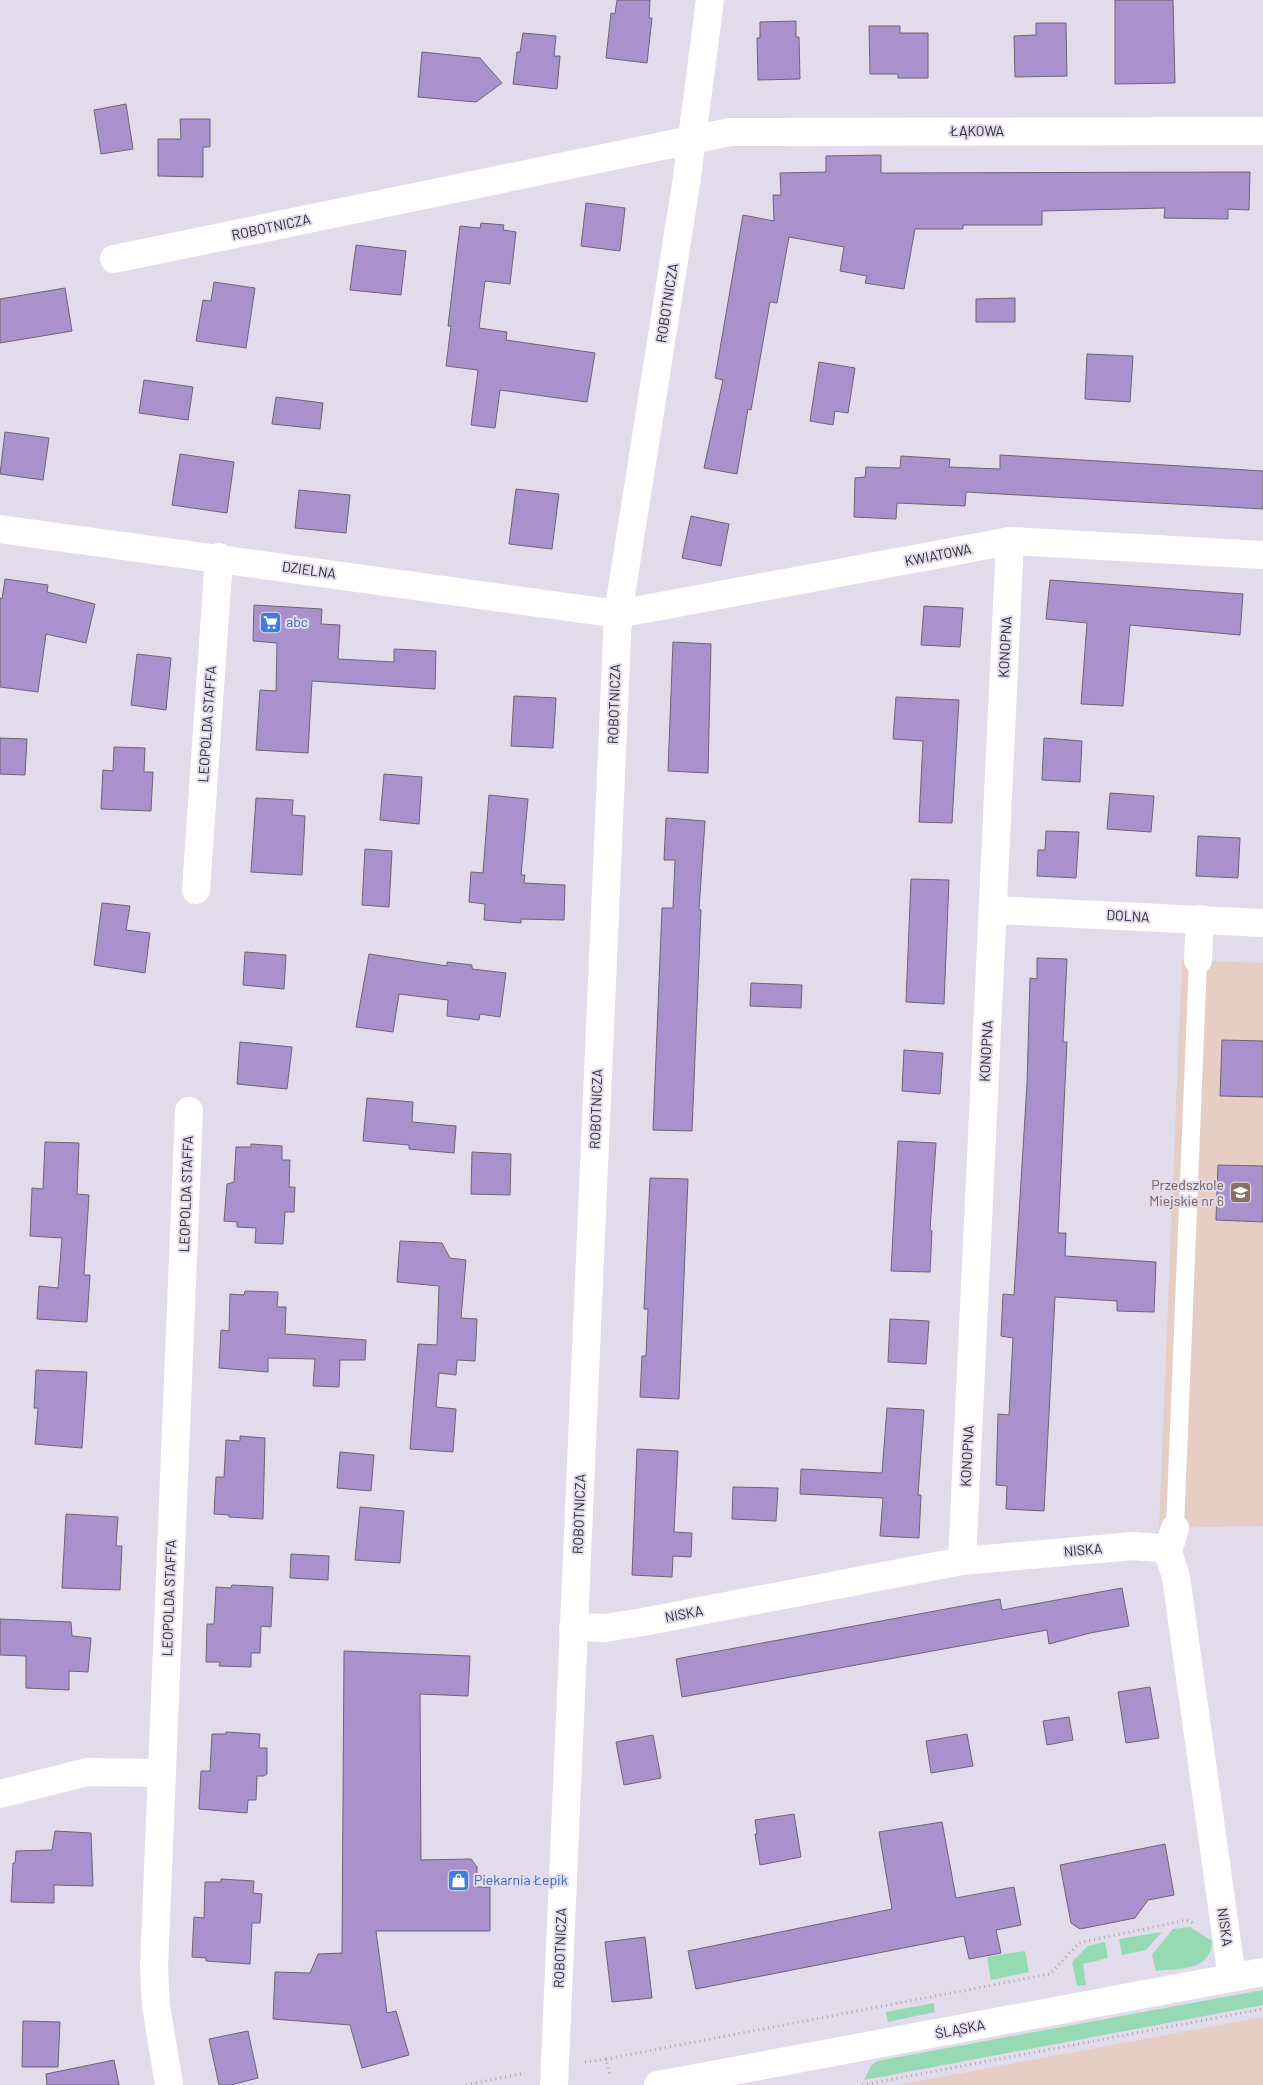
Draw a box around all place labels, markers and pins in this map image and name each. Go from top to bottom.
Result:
supermarket icon: abc [258,610,282,634]
place label: abc [286,613,308,630]
place label: Przedszkole Miejskie nr 6 [1149,1176,1224,1209]
school or university icon: Przedszkole Miejskie nr 6 [1228,1181,1252,1205]
shop icon: Piekarnia Łepik [446,1868,470,1892]
place label: Piekarnia Łepik [474,1871,568,1888]

